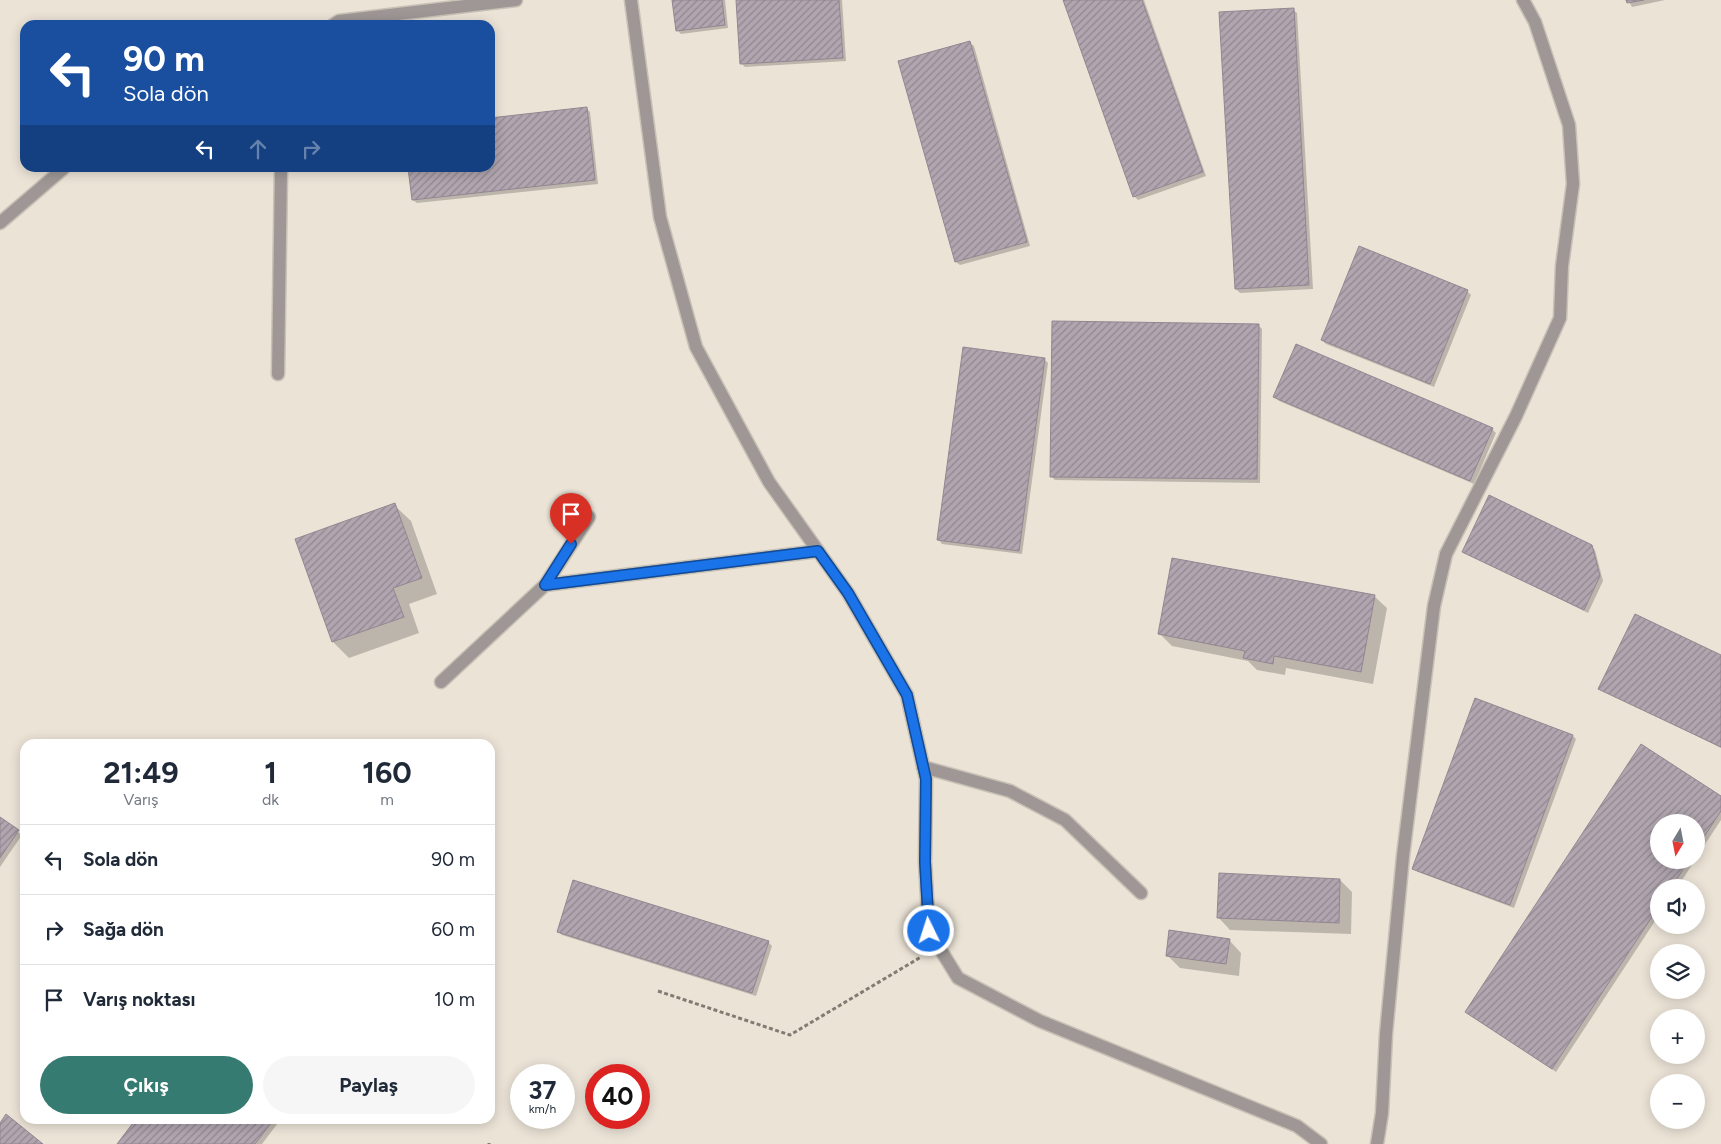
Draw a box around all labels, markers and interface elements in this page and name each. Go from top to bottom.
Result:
text: 90 m [123,38,205,80]
icon: left [40,40,105,105]
text: Sola dön [123,80,209,107]
icon: left [191,135,219,163]
icon: ahead [244,135,272,163]
icon: right [297,135,325,163]
pin [550,493,592,544]
icon: arrive [557,500,585,528]
text: 21:49 [103,754,179,791]
text: 1 [264,754,277,791]
text: 160 [362,754,412,791]
text: Varış [123,790,159,809]
text: dk [262,790,279,809]
text: m [380,790,394,809]
north arrow [1650,814,1705,869]
map controls [1650,814,1705,1129]
icon: left [40,846,68,874]
text: Sola dön [83,848,158,871]
text: 90 m [431,848,475,871]
button: sound [1650,879,1705,934]
position arrow [902,904,954,956]
icon: right [40,916,68,944]
text: Sağa dön [83,918,164,941]
text: 60 m [431,918,475,941]
button: layers [1650,944,1705,999]
icon: arrive [40,986,68,1014]
text: Varış noktası [83,988,195,1011]
text: 10 m [434,988,475,1011]
button: + [1650,1009,1705,1064]
button: Çıkış [40,1056,253,1114]
button: Paylaş [263,1056,475,1114]
speed limit sign: 40 [585,1064,650,1129]
button: − [1650,1074,1705,1129]
text: 37 [529,1075,556,1105]
text: km/h [529,1102,556,1116]

